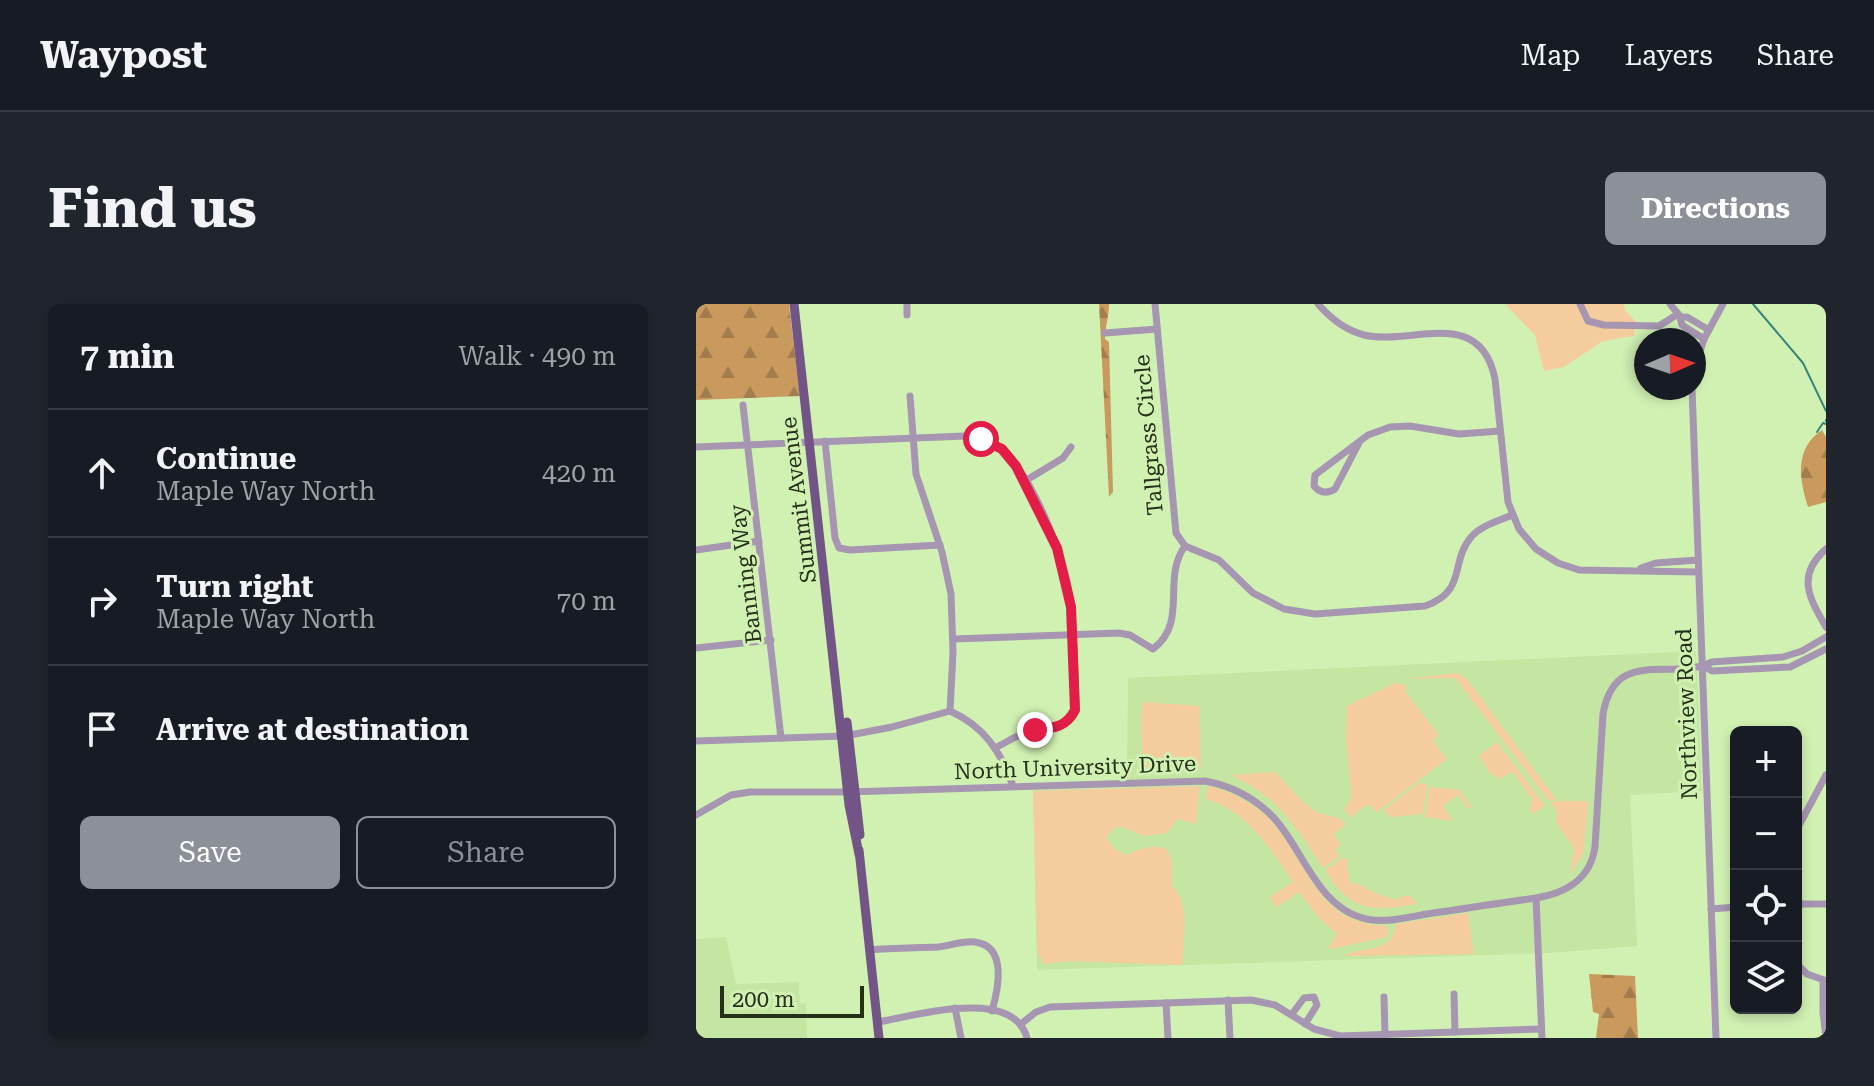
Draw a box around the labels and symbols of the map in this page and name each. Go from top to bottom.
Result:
north arrow [1634,328,1706,400]
street label: Tallgrass Circle [1129,353,1168,516]
street label: Summit Avenue [776,415,821,584]
route start [963,421,999,457]
street label: Banning Way [725,503,766,645]
street label: Northview Road [1671,628,1702,800]
route end [1017,712,1053,748]
street label: North University Drive [954,751,1196,784]
scale bar [720,982,864,1018]

